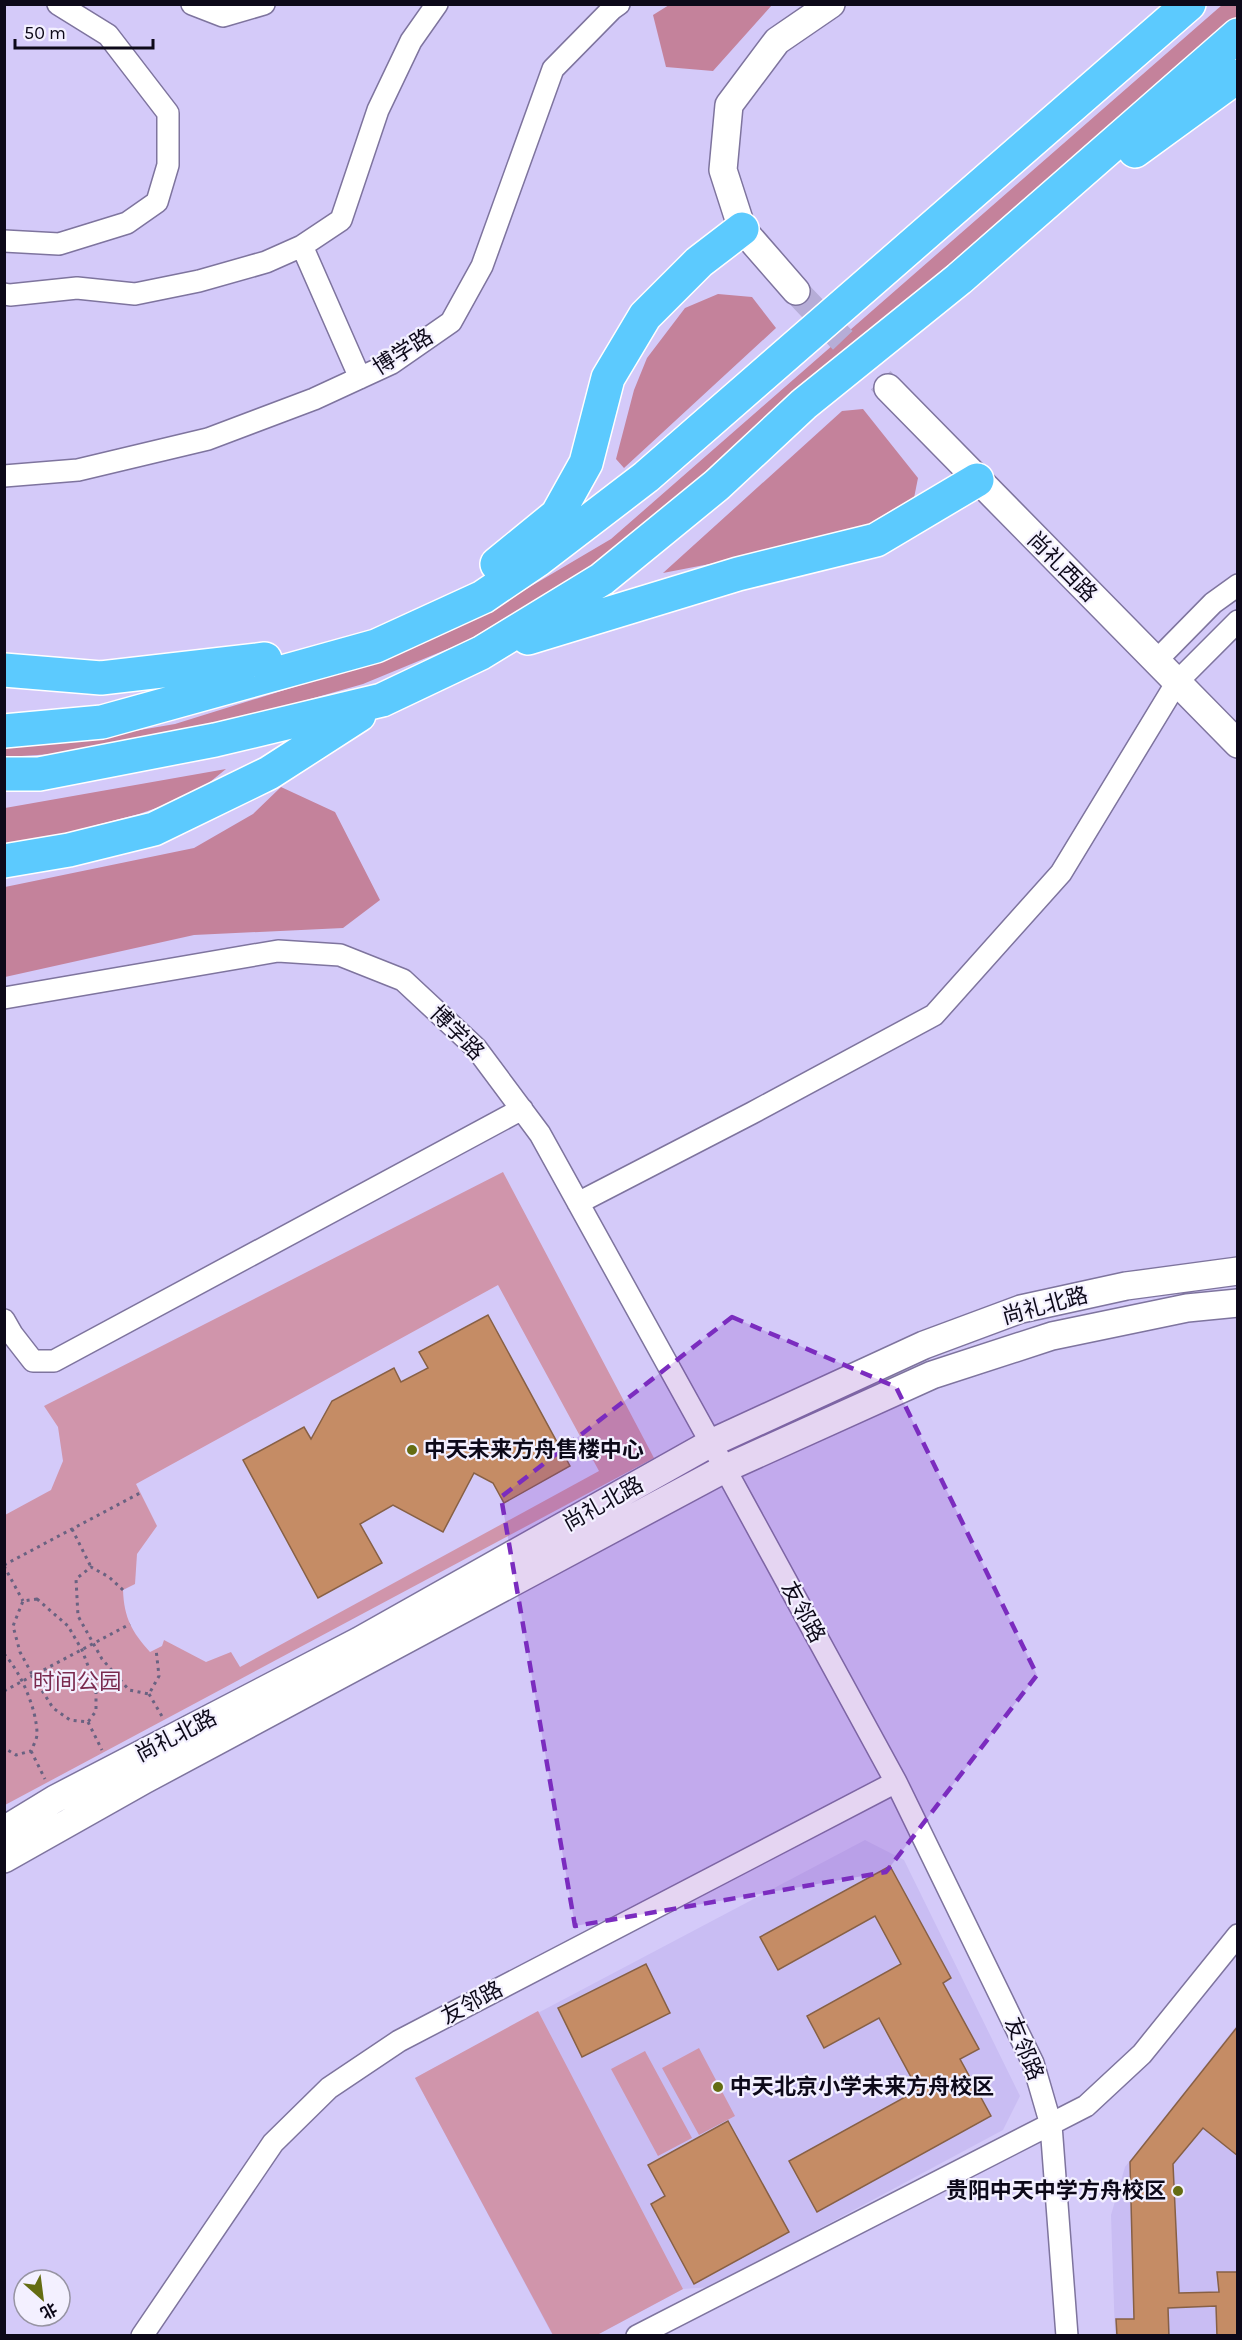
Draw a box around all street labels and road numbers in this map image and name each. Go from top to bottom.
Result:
street label: 博学路 [368,323,438,381]
street label: 尚礼西路 [1022,527,1102,607]
street label: 博学路 [424,1000,490,1066]
street label: 尚礼北路 [999,1282,1091,1330]
street label: 尚礼北路 [558,1471,648,1537]
street label: 友邻路 [776,1577,830,1647]
street label: 尚礼北路 [131,1704,221,1768]
street label: 友邻路 [437,1976,507,2030]
street label: 友邻路 [999,2014,1049,2084]

